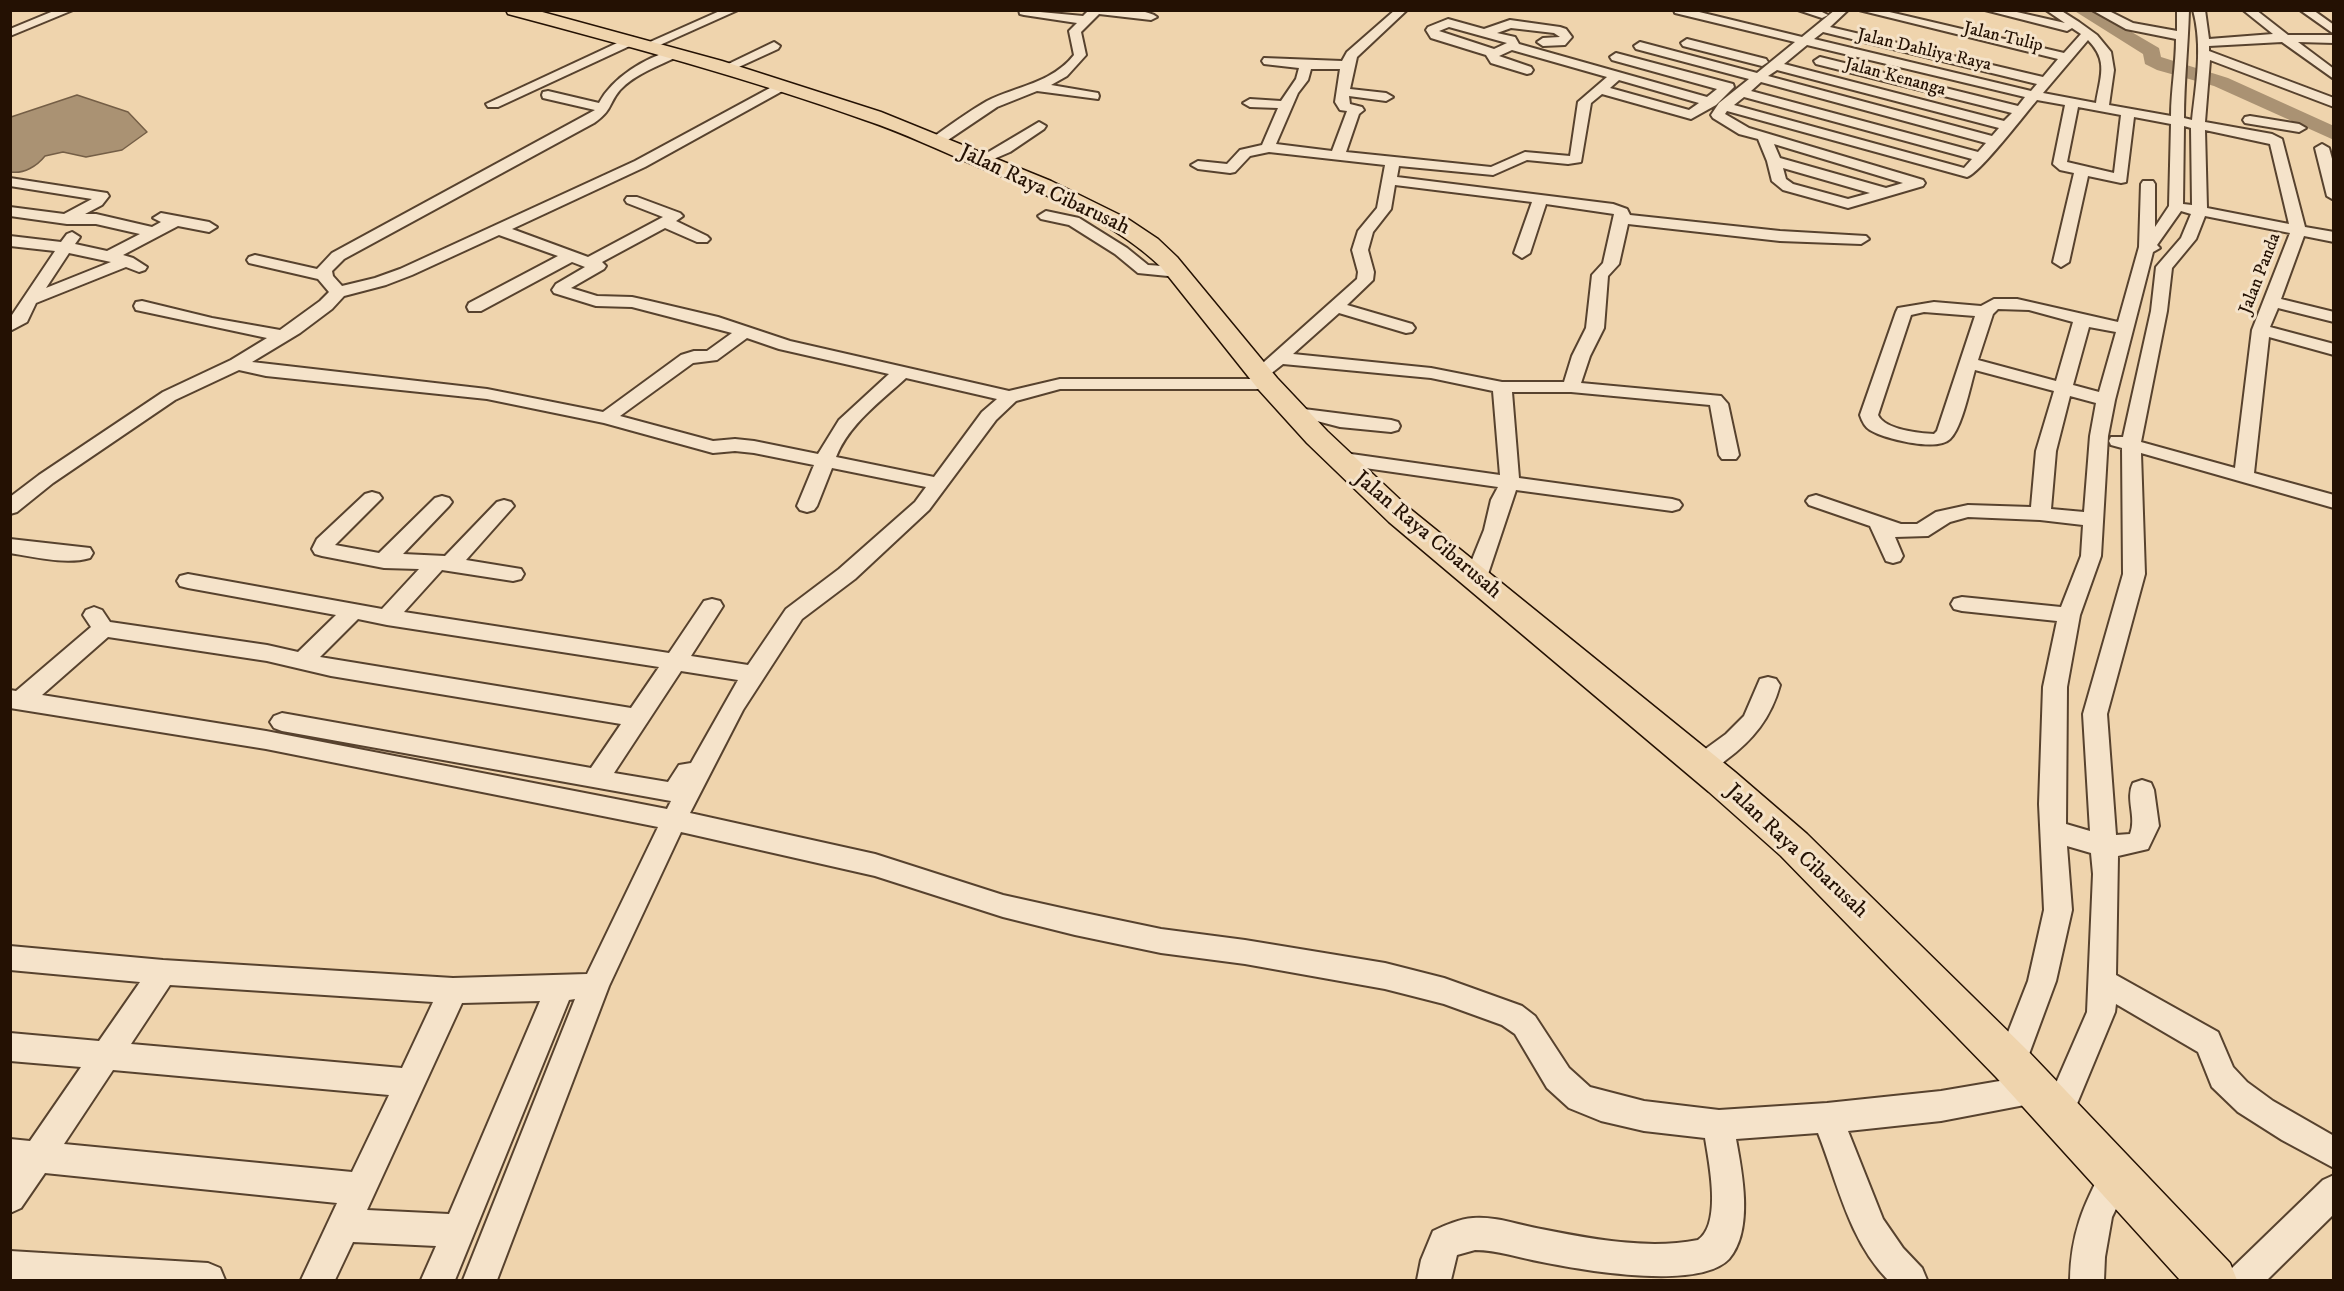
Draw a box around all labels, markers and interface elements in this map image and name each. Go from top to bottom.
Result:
street label: Jalan Tulip [1961,18,2045,58]
street label: Jalan Dahliya Raya [1855,25,1993,77]
street label: Jalan Kenanga [1842,54,1948,102]
street label: Jalan Raya Cibarusah [955,140,1133,242]
street label: Jalan Panda [2236,231,2286,317]
street label: Jalan Raya Cibarusah [1348,466,1506,606]
street label: Jalan Raya Cibarusah [1719,779,1873,925]

